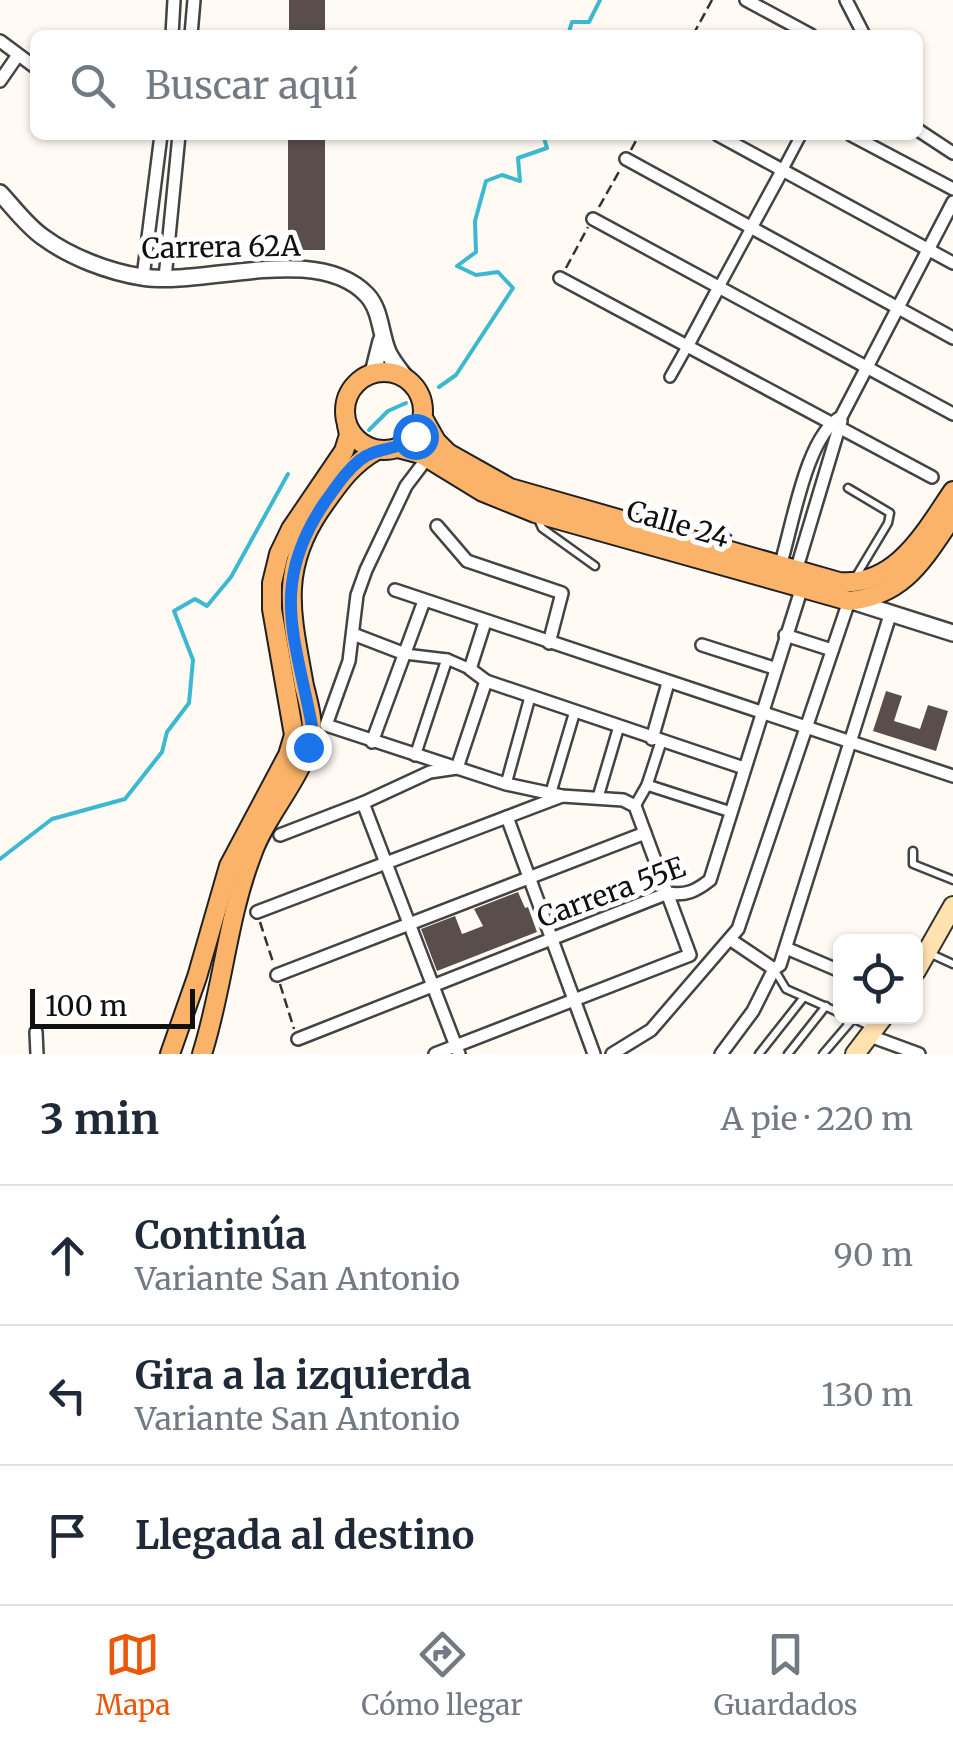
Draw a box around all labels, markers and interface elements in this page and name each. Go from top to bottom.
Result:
search box [30,30,923,140]
icon: search [65,58,120,113]
text: Buscar aquí [145,62,357,109]
street label: Carrera 62A [141,228,301,266]
route start [393,414,439,460]
street label: Calle 24 [622,492,734,556]
route end [286,725,332,771]
street label: Carrera 55E [532,849,690,935]
map controls [833,934,923,1024]
button: locate [833,934,923,1024]
scale bar [30,984,195,1028]
text: 100 m [45,988,127,1024]
text: 3 min [40,1093,159,1145]
text: A pie · 220 m [721,1099,913,1139]
text: Continúa [135,1212,307,1259]
icon: ahead [40,1228,95,1283]
text: 90 m [834,1235,913,1275]
text: Variante San Antonio [135,1259,460,1299]
text: Gira a la izquierda [135,1352,471,1399]
icon: left [40,1368,95,1423]
text: 130 m [821,1375,913,1415]
text: Variante San Antonio [135,1399,460,1439]
icon: arrive [40,1508,95,1563]
text: Llegada al destino [135,1512,474,1559]
tab: Mapa [95,1627,170,1723]
tab: Cómo llegar [361,1627,523,1723]
tab: Guardados [714,1627,858,1723]

